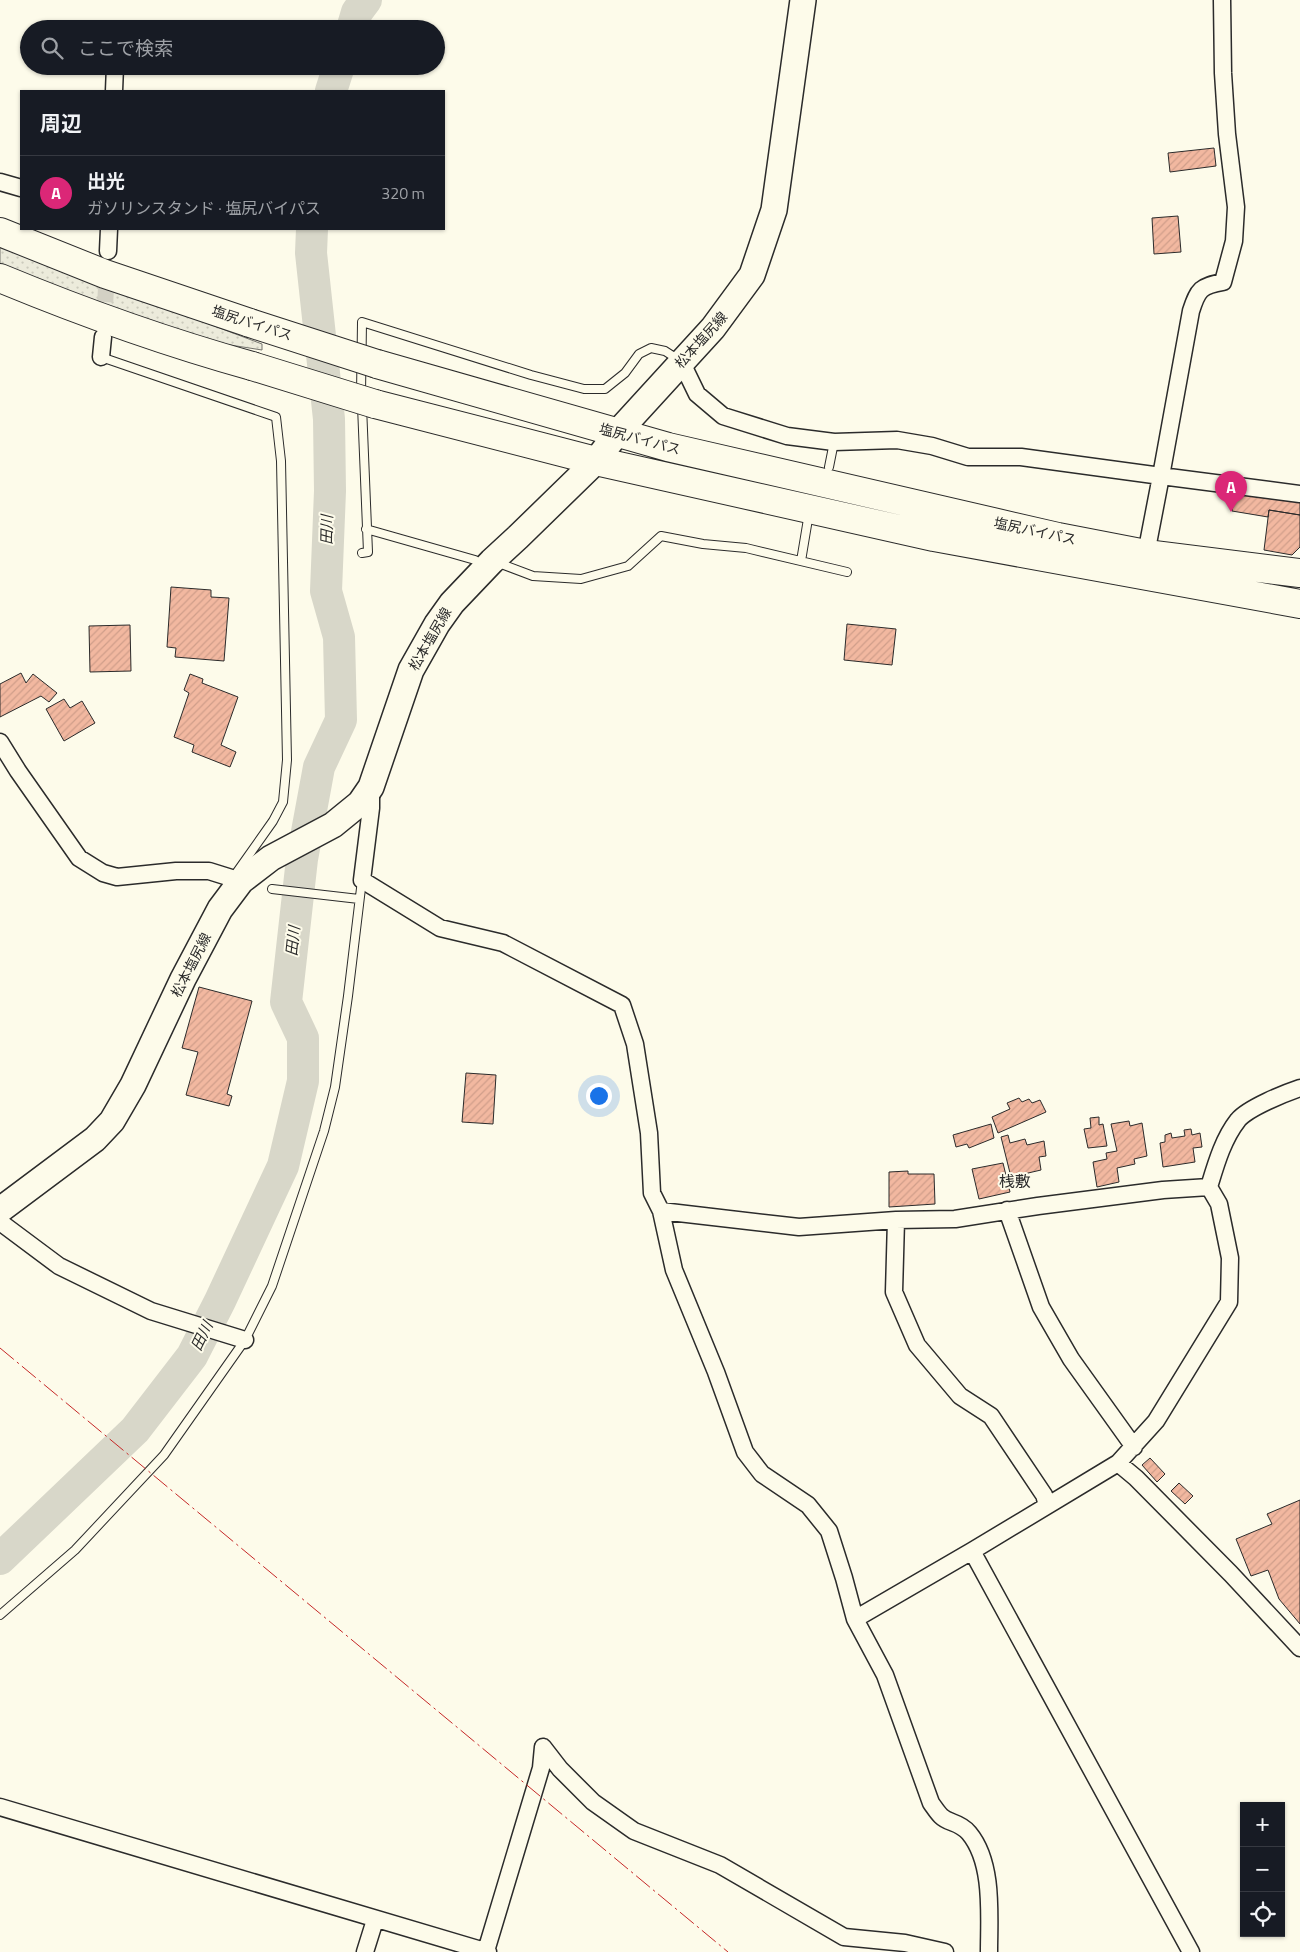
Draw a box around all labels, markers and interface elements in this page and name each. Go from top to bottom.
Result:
search box [20,20,445,75]
text: ここで検索 [78,33,173,62]
icon: search [38,34,66,62]
text: 周辺 [40,107,82,139]
text: 出光 [87,166,125,195]
text: A [51,181,61,205]
text: 320 m [381,181,425,205]
text: ガソリンスタンド · 塩尻バイパス [87,196,321,220]
street label: 塩尻バイパス [209,300,295,345]
street label: 松本塩尻線 [669,307,732,373]
street label: 塩尻バイパス [597,418,683,459]
pin: A [1215,471,1247,512]
street label: 塩尻バイパス [992,512,1078,549]
water label: 田川 [315,513,338,545]
street label: 松本塩尻線 [403,603,456,674]
water label: 田川 [279,923,306,957]
street label: 松本塩尻線 [165,929,216,1001]
your location [586,1083,612,1109]
district label: 桟敷 [999,1169,1031,1193]
water label: 田川 [185,1315,219,1354]
map controls [1240,1802,1285,1937]
button: + [1240,1802,1285,1847]
button: − [1240,1847,1285,1892]
button: locate [1240,1892,1285,1937]

